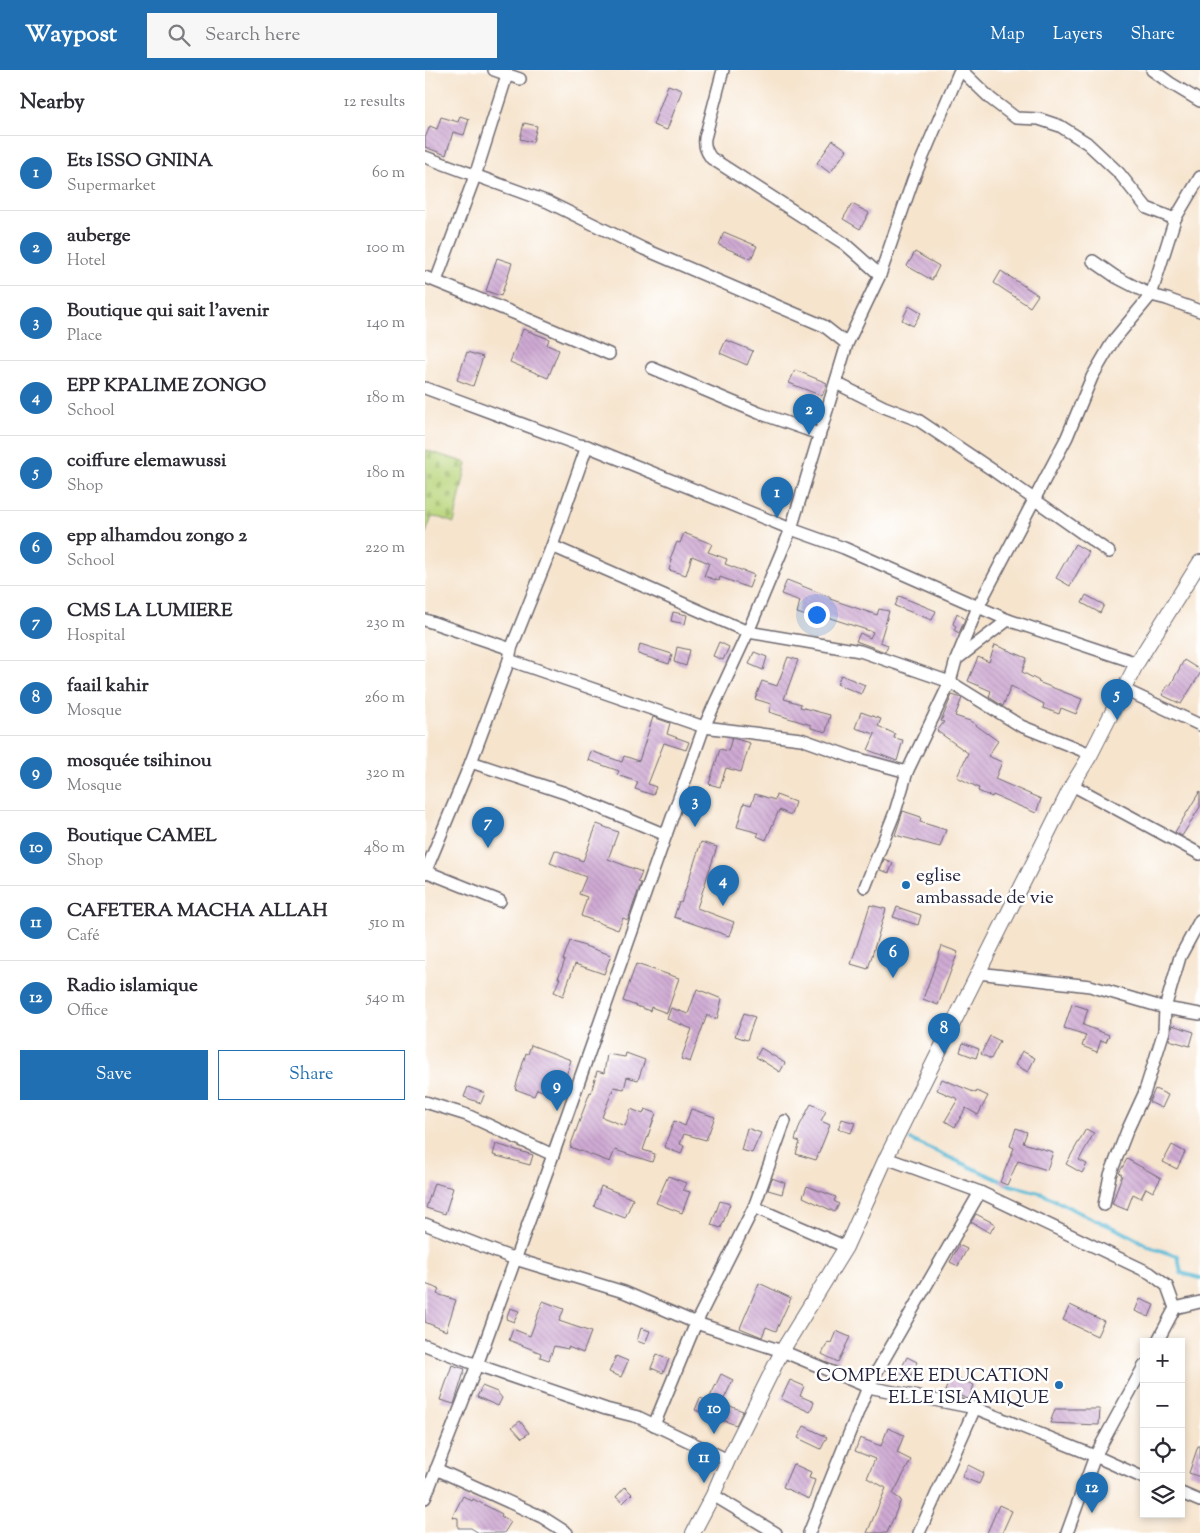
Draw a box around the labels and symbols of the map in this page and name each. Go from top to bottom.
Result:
pin: 2 [793,394,825,435]
pin: 1 [761,477,793,518]
your location [804,602,830,628]
pin: 5 [1101,679,1133,720]
pin: 3 [679,786,711,827]
pin: 7 [472,807,504,848]
place label: eglise ambassade de vie [916,863,1054,912]
pin: 4 [707,865,739,906]
marker: eglise ambassade de vie [900,879,912,891]
pin: 6 [877,937,909,978]
pin: 8 [928,1013,960,1054]
pin: 9 [541,1070,573,1111]
place label: COMPLEXE EDUCATION ELLE ISLAMIQUE [816,1363,1050,1412]
marker: COMPLEXE EDUCATION ELLE ISLAMIQUE [1053,1379,1065,1391]
pin: 10 [698,1393,730,1434]
pin: 11 [688,1442,720,1483]
pin: 12 [1076,1472,1108,1513]

